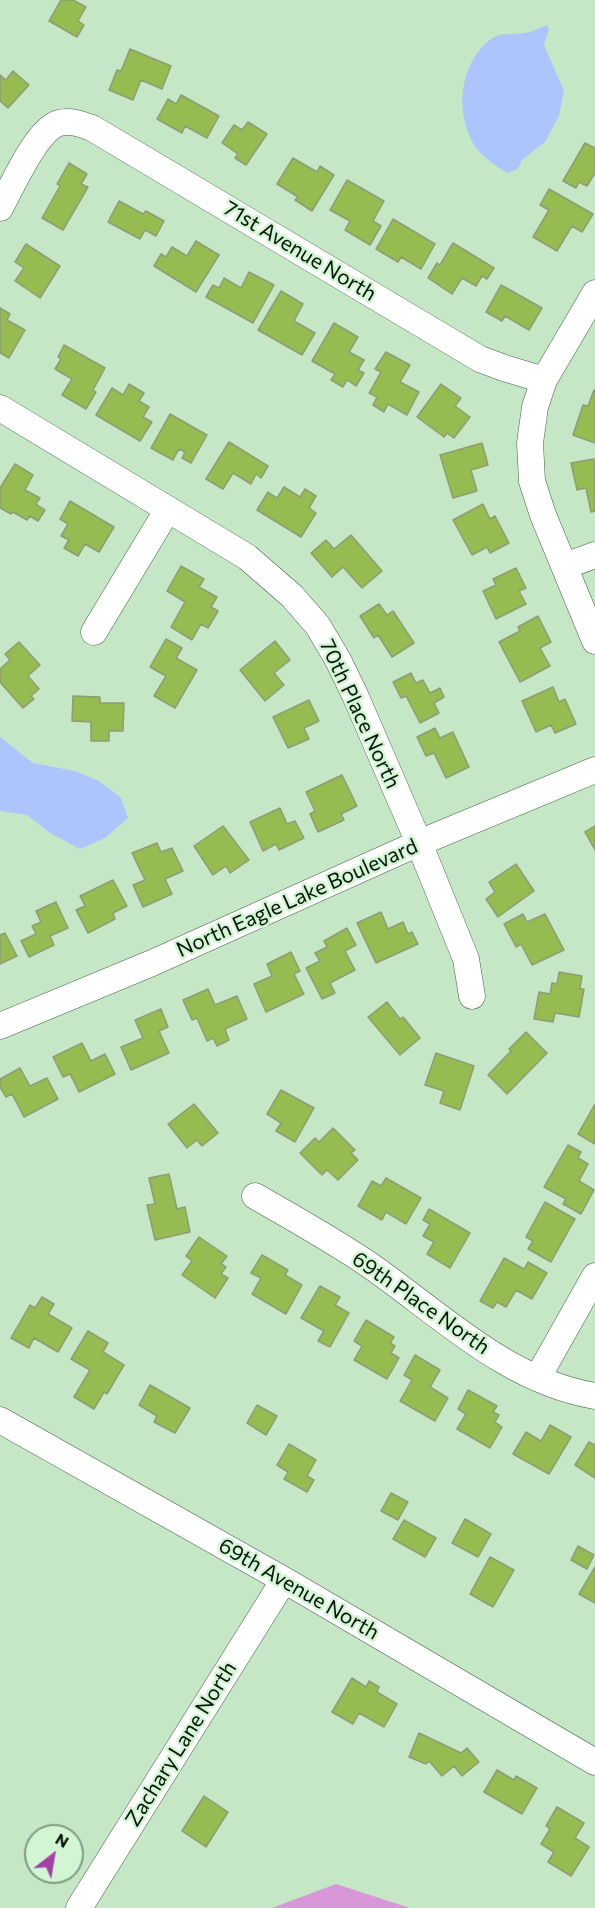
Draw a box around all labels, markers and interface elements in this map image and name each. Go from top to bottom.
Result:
street label: 71st Avenue North [219,195,381,307]
street label: 70th Place North [314,635,406,793]
street label: North Eagle Lake Boulevard [172,833,422,963]
street label: 69th Place North [347,1246,495,1360]
street label: 69th Avenue North [214,1533,384,1645]
street label: Zachary Lane North [120,1657,242,1831]
north arrow [24,1824,84,1884]
text: N [52,1829,73,1851]

